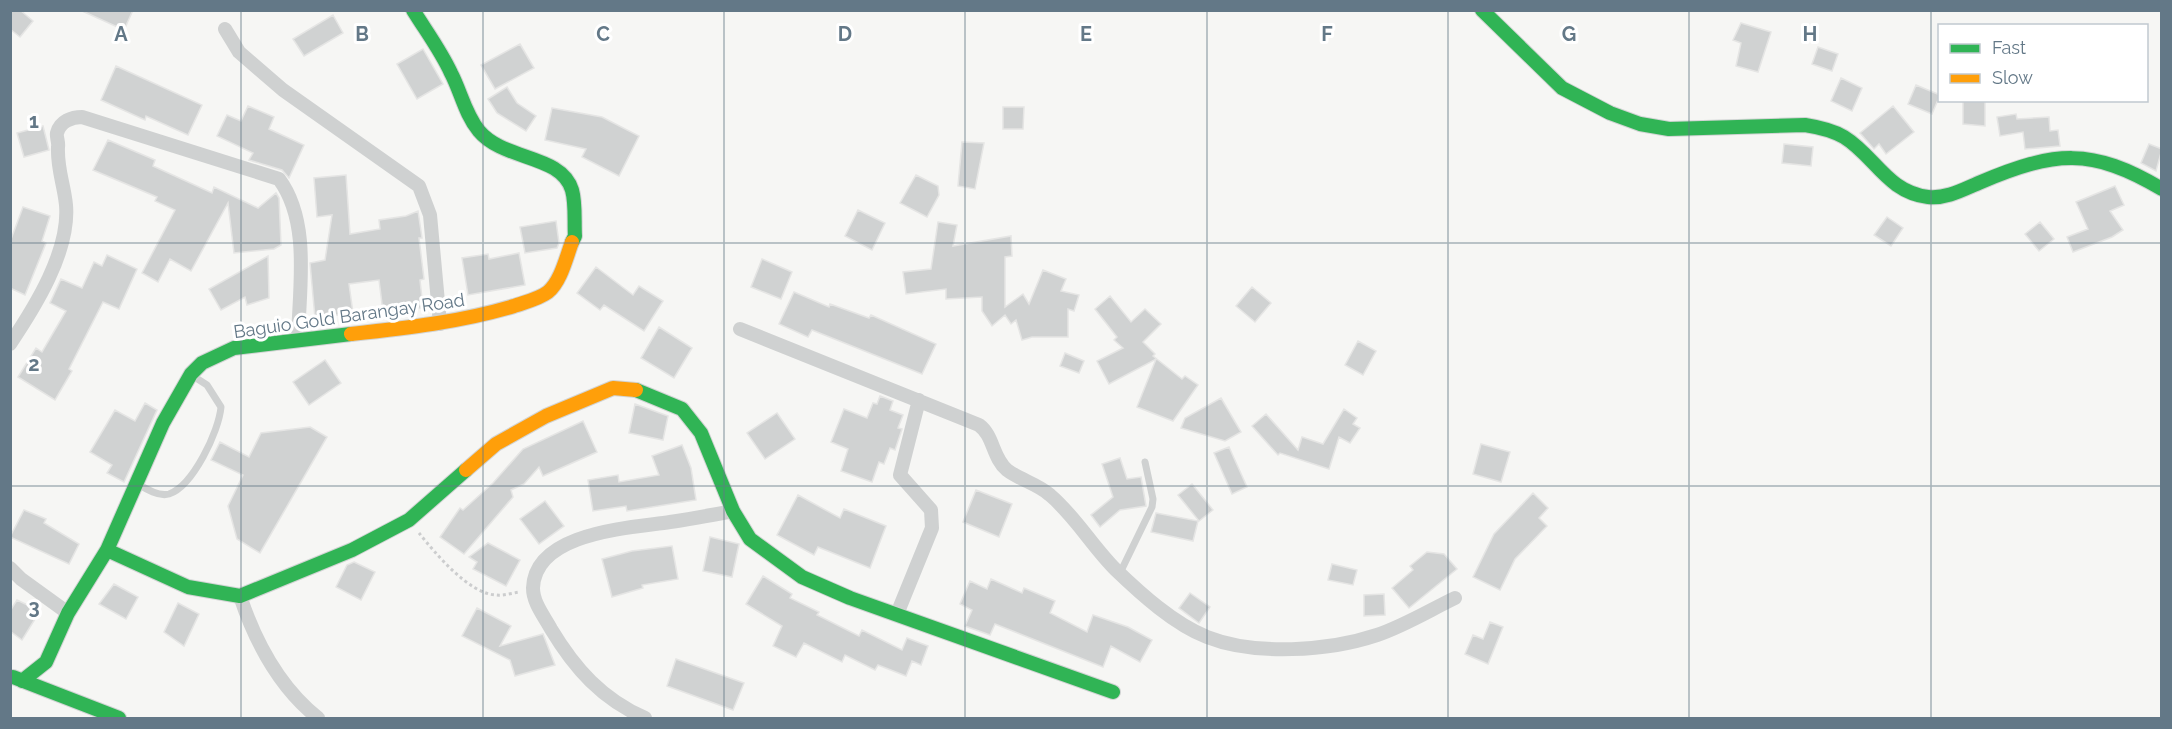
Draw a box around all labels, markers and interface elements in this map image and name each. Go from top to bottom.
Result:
text: A [114,22,128,46]
text: B [355,22,369,46]
text: C [596,22,610,46]
text: D [838,22,852,46]
text: E [1080,22,1092,46]
text: F [1321,22,1333,46]
text: G [1562,22,1576,46]
text: H [1803,22,1817,46]
legend [1938,24,2148,102]
text: Fast [1992,37,2026,58]
text: Slow [1992,67,2033,88]
text: 1 [29,109,39,133]
street label: Baguio Gold Barangay Road [232,289,466,342]
text: 2 [28,352,40,376]
text: 3 [28,595,40,619]

